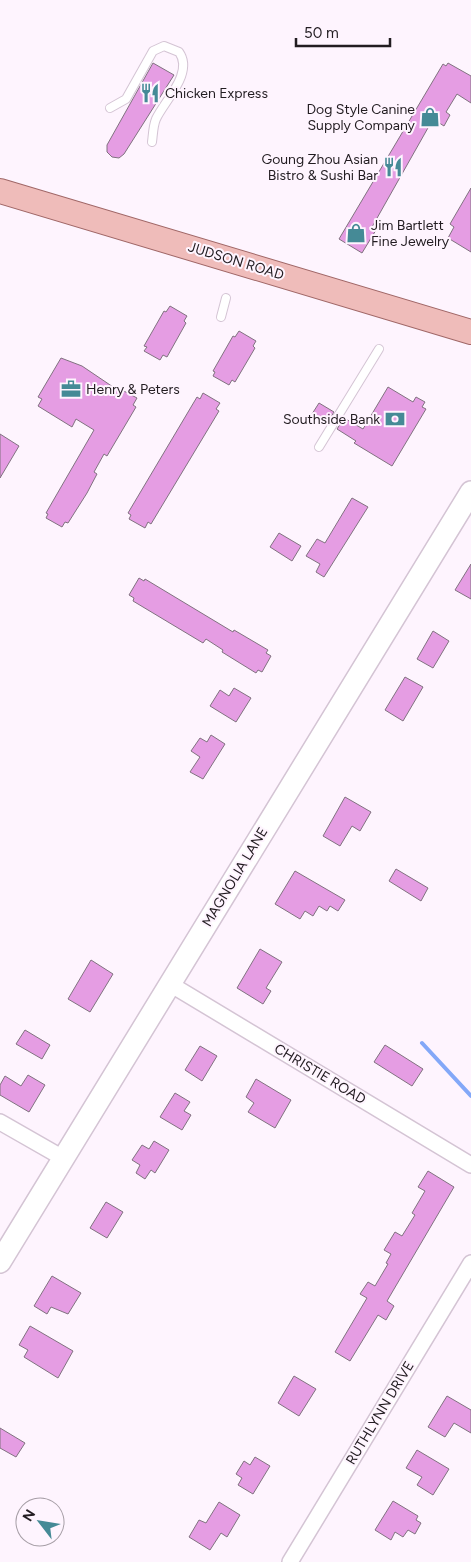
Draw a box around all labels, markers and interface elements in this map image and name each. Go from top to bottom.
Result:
scale bar [296,15,390,47]
text: 50 m [304,24,339,42]
restaurant icon: Chicken Express [139,82,161,104]
place label: Chicken Express [165,85,268,102]
place label: Dog Style Canine Supply Company [306,101,416,134]
shop icon: Dog Style Canine Supply Company [419,106,441,128]
place label: Goung Zhou Asian Bistro & Sushi Bar [262,151,378,184]
restaurant icon: Goung Zhou Asian Bistro & Sushi Bar [382,156,404,178]
place label: Jim Bartlett Fine Jewelry [371,217,450,250]
shop icon: Jim Bartlett Fine Jewelry [345,222,367,244]
street label: JUDSON ROAD [186,238,286,284]
office icon: Henry & Peters [60,378,82,400]
place label: Henry & Peters [86,381,180,398]
bank icon: Southside Bank [384,408,406,430]
place label: Southside Bank [283,411,380,428]
street label: MAGNOLIA LANE [199,824,271,930]
street label: CHRISTIE ROAD [271,1040,369,1108]
street label: RUTHLYNN DRIVE [342,1358,418,1468]
north arrow [15,1497,65,1547]
text: N [19,1507,39,1525]

